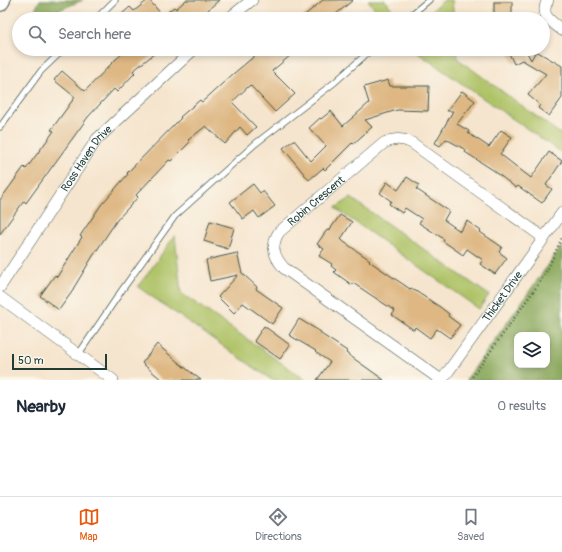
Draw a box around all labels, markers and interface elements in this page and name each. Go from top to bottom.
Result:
search box [12,12,550,56]
icon: search [26,23,48,45]
text: Search here [58,25,131,44]
street label: Ross Haven Drive [58,122,115,194]
street label: Robin Crescent [285,173,348,229]
street label: Thicket Drive [480,268,525,325]
map controls [514,332,550,368]
button: layers [514,332,550,368]
scale bar [12,352,107,371]
text: 50 m [18,354,44,367]
text: Nearby [16,396,65,417]
text: 0 results [497,398,546,414]
tab: Map [78,506,100,543]
tab: Directions [255,506,302,543]
tab: Saved [457,506,484,543]

